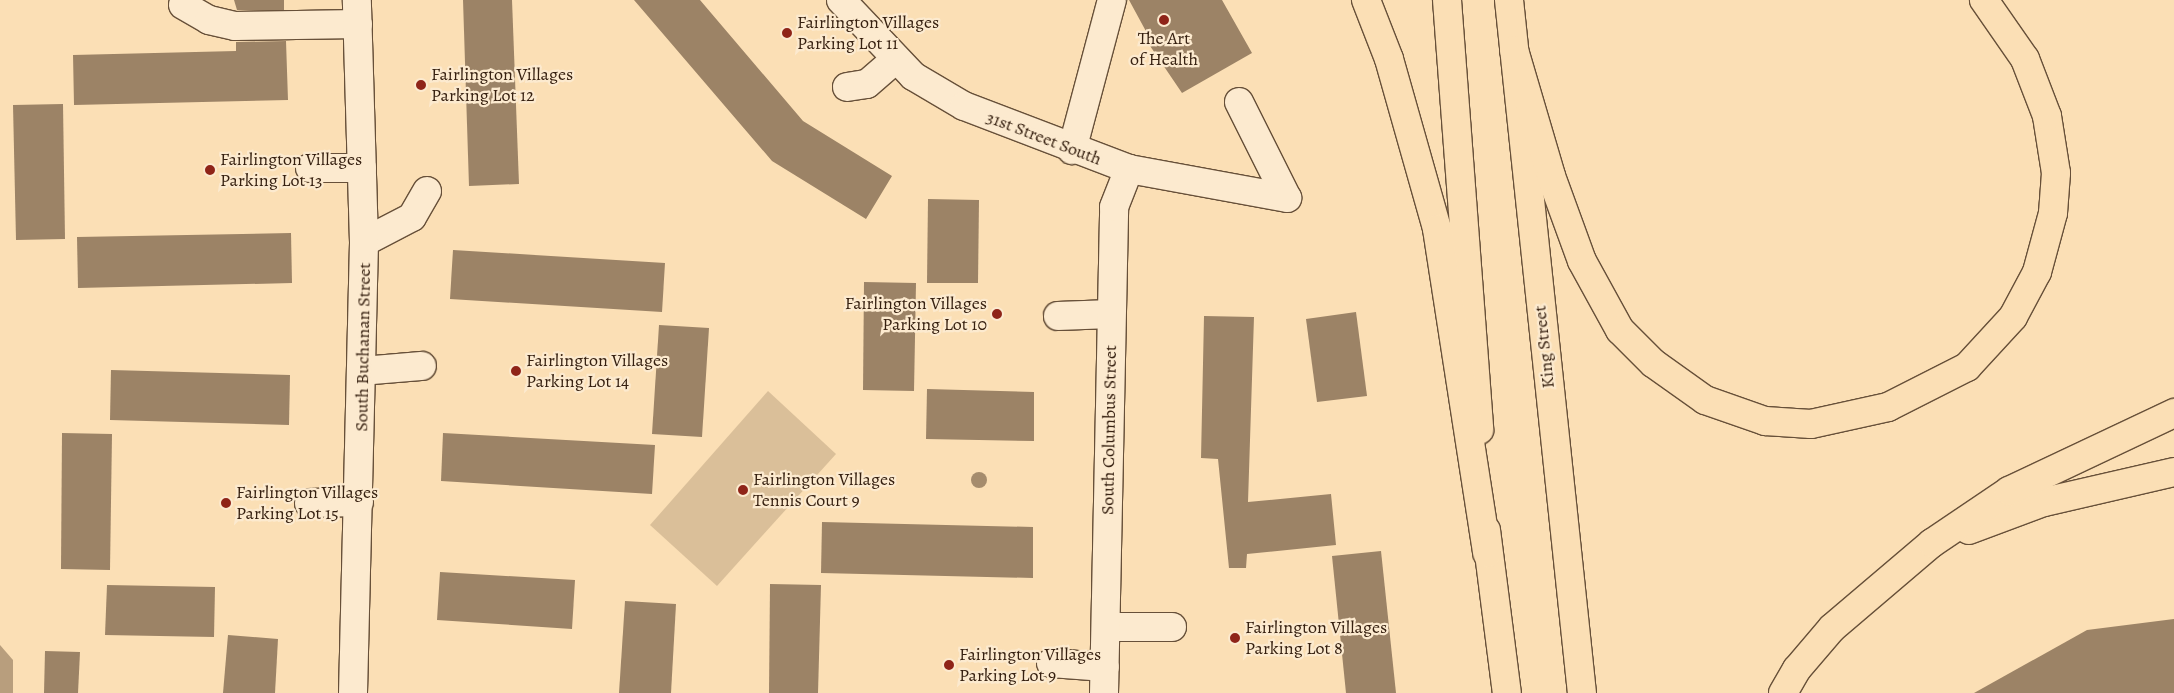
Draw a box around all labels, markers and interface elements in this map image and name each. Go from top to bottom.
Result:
place label: Fairlington Villages Parking Lot 11 [797,12,939,54]
marker: The Art of Health [1158,14,1170,26]
marker: Fairlington Villages Parking Lot 11 [781,27,793,39]
place label: The Art of Health [1130,28,1198,70]
place label: Fairlington Villages Parking Lot 12 [431,64,573,106]
marker: Fairlington Villages Parking Lot 12 [415,79,427,91]
street label: 31st Street South [983,106,1105,170]
place label: Fairlington Villages Parking Lot 13 [220,149,362,192]
marker: Fairlington Villages Parking Lot 13 [204,164,216,176]
street label: South Buchanan Street [351,262,375,432]
place label: Fairlington Villages Parking Lot 10 [845,293,987,336]
street label: King Street [1529,305,1559,389]
marker: Fairlington Villages Parking Lot 10 [991,308,1003,320]
street label: South Columbus Street [1097,345,1121,515]
place label: Fairlington Villages Parking Lot 14 [526,350,668,392]
marker: Fairlington Villages Parking Lot 14 [510,365,522,377]
place label: Fairlington Villages Tennis Court 9 [753,469,895,512]
place label: Fairlington Villages Parking Lot 15 [236,482,378,524]
marker: Fairlington Villages Tennis Court 9 [737,484,749,496]
marker: Fairlington Villages Parking Lot 15 [220,497,232,509]
place label: Fairlington Villages Parking Lot 8 [1245,617,1387,660]
marker: Fairlington Villages Parking Lot 8 [1229,632,1241,644]
place label: Fairlington Villages Parking Lot 9 [959,644,1101,686]
marker: Fairlington Villages Parking Lot 9 [943,659,955,671]

